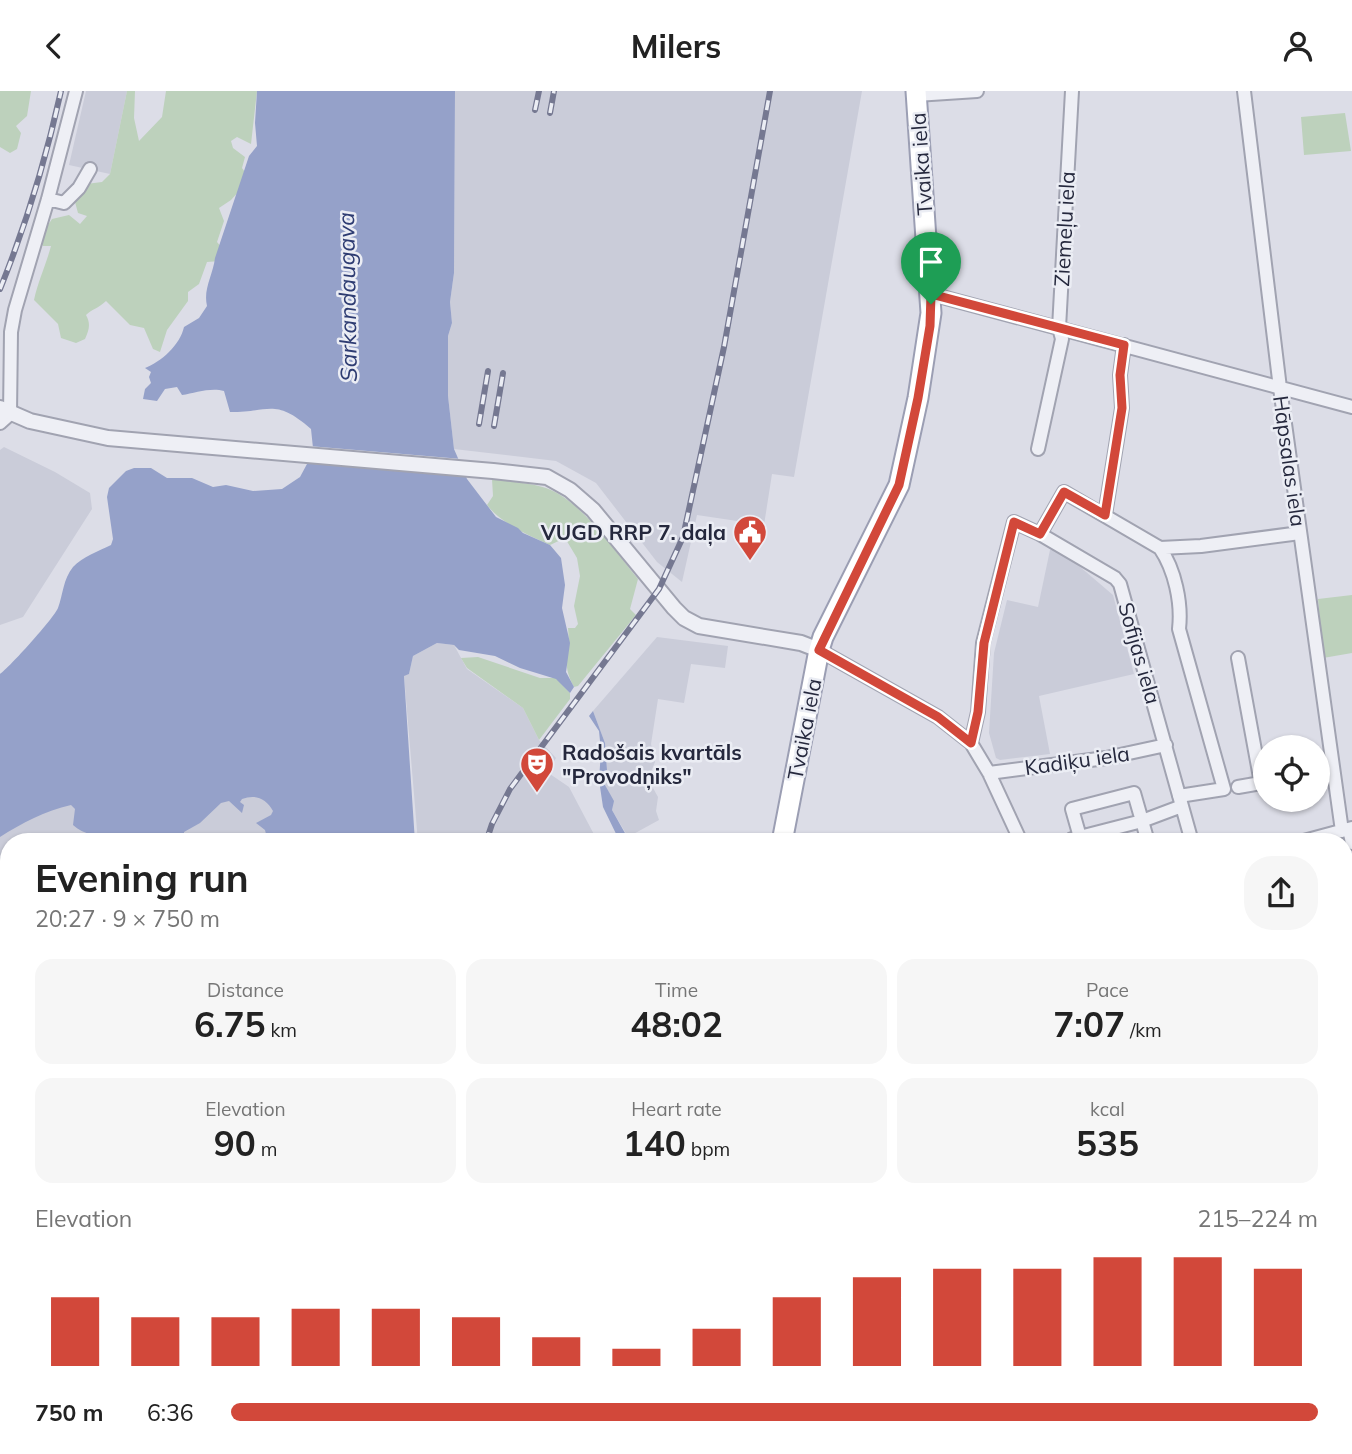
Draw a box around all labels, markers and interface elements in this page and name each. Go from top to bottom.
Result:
text: Milers [631,26,721,66]
icon: back [35,27,73,65]
icon: person [1279,27,1317,65]
street label: Tvaika iela [904,112,938,216]
street label: Ziemeļu iela [1048,171,1082,287]
water label: Sarkandaugava [331,212,363,382]
pin [901,232,961,304]
icon: arrive [912,243,950,281]
street label: Hāpsalas iela [1268,394,1312,528]
public building icon: VUGD RRP 7. daļa [731,513,769,562]
place label: VUGD RRP 7. daļa [540,519,726,547]
street label: Sofijas iela [1113,599,1167,707]
street label: Tvaika iela [781,676,827,782]
map controls [1253,735,1330,812]
button: locate [1253,735,1330,812]
place label: Radošais kvartāls "Provodņiks" [562,739,742,791]
street label: Kadiķu iela [1023,740,1132,782]
theatre icon: Radošais kvartāls "Provodņiks" [518,745,556,794]
text: Evening run [35,854,249,902]
button: share [1244,856,1318,930]
text: 20:27 · 9 × 750 m [35,904,220,933]
text: Distance [207,978,284,1002]
text: Time [655,978,698,1002]
text: Pace [1086,978,1129,1002]
text: 6.75 [194,1002,266,1046]
text: 48:02 [630,1002,723,1046]
text: 7:07 [1053,1002,1125,1046]
text: km [266,1018,297,1042]
text: /km [1125,1018,1162,1042]
text: Elevation [205,1097,286,1121]
text: Heart rate [631,1097,722,1121]
text: kcal [1090,1097,1125,1121]
text: 90 [214,1121,256,1165]
text: 140 [623,1121,686,1165]
text: 535 [1076,1121,1139,1165]
text: m [256,1137,277,1161]
text: bpm [686,1137,730,1161]
text: Elevation [35,1204,132,1233]
text: 215–224 m [1197,1204,1318,1233]
text: 750 m [35,1398,103,1427]
text: 6:36 [147,1398,194,1427]

